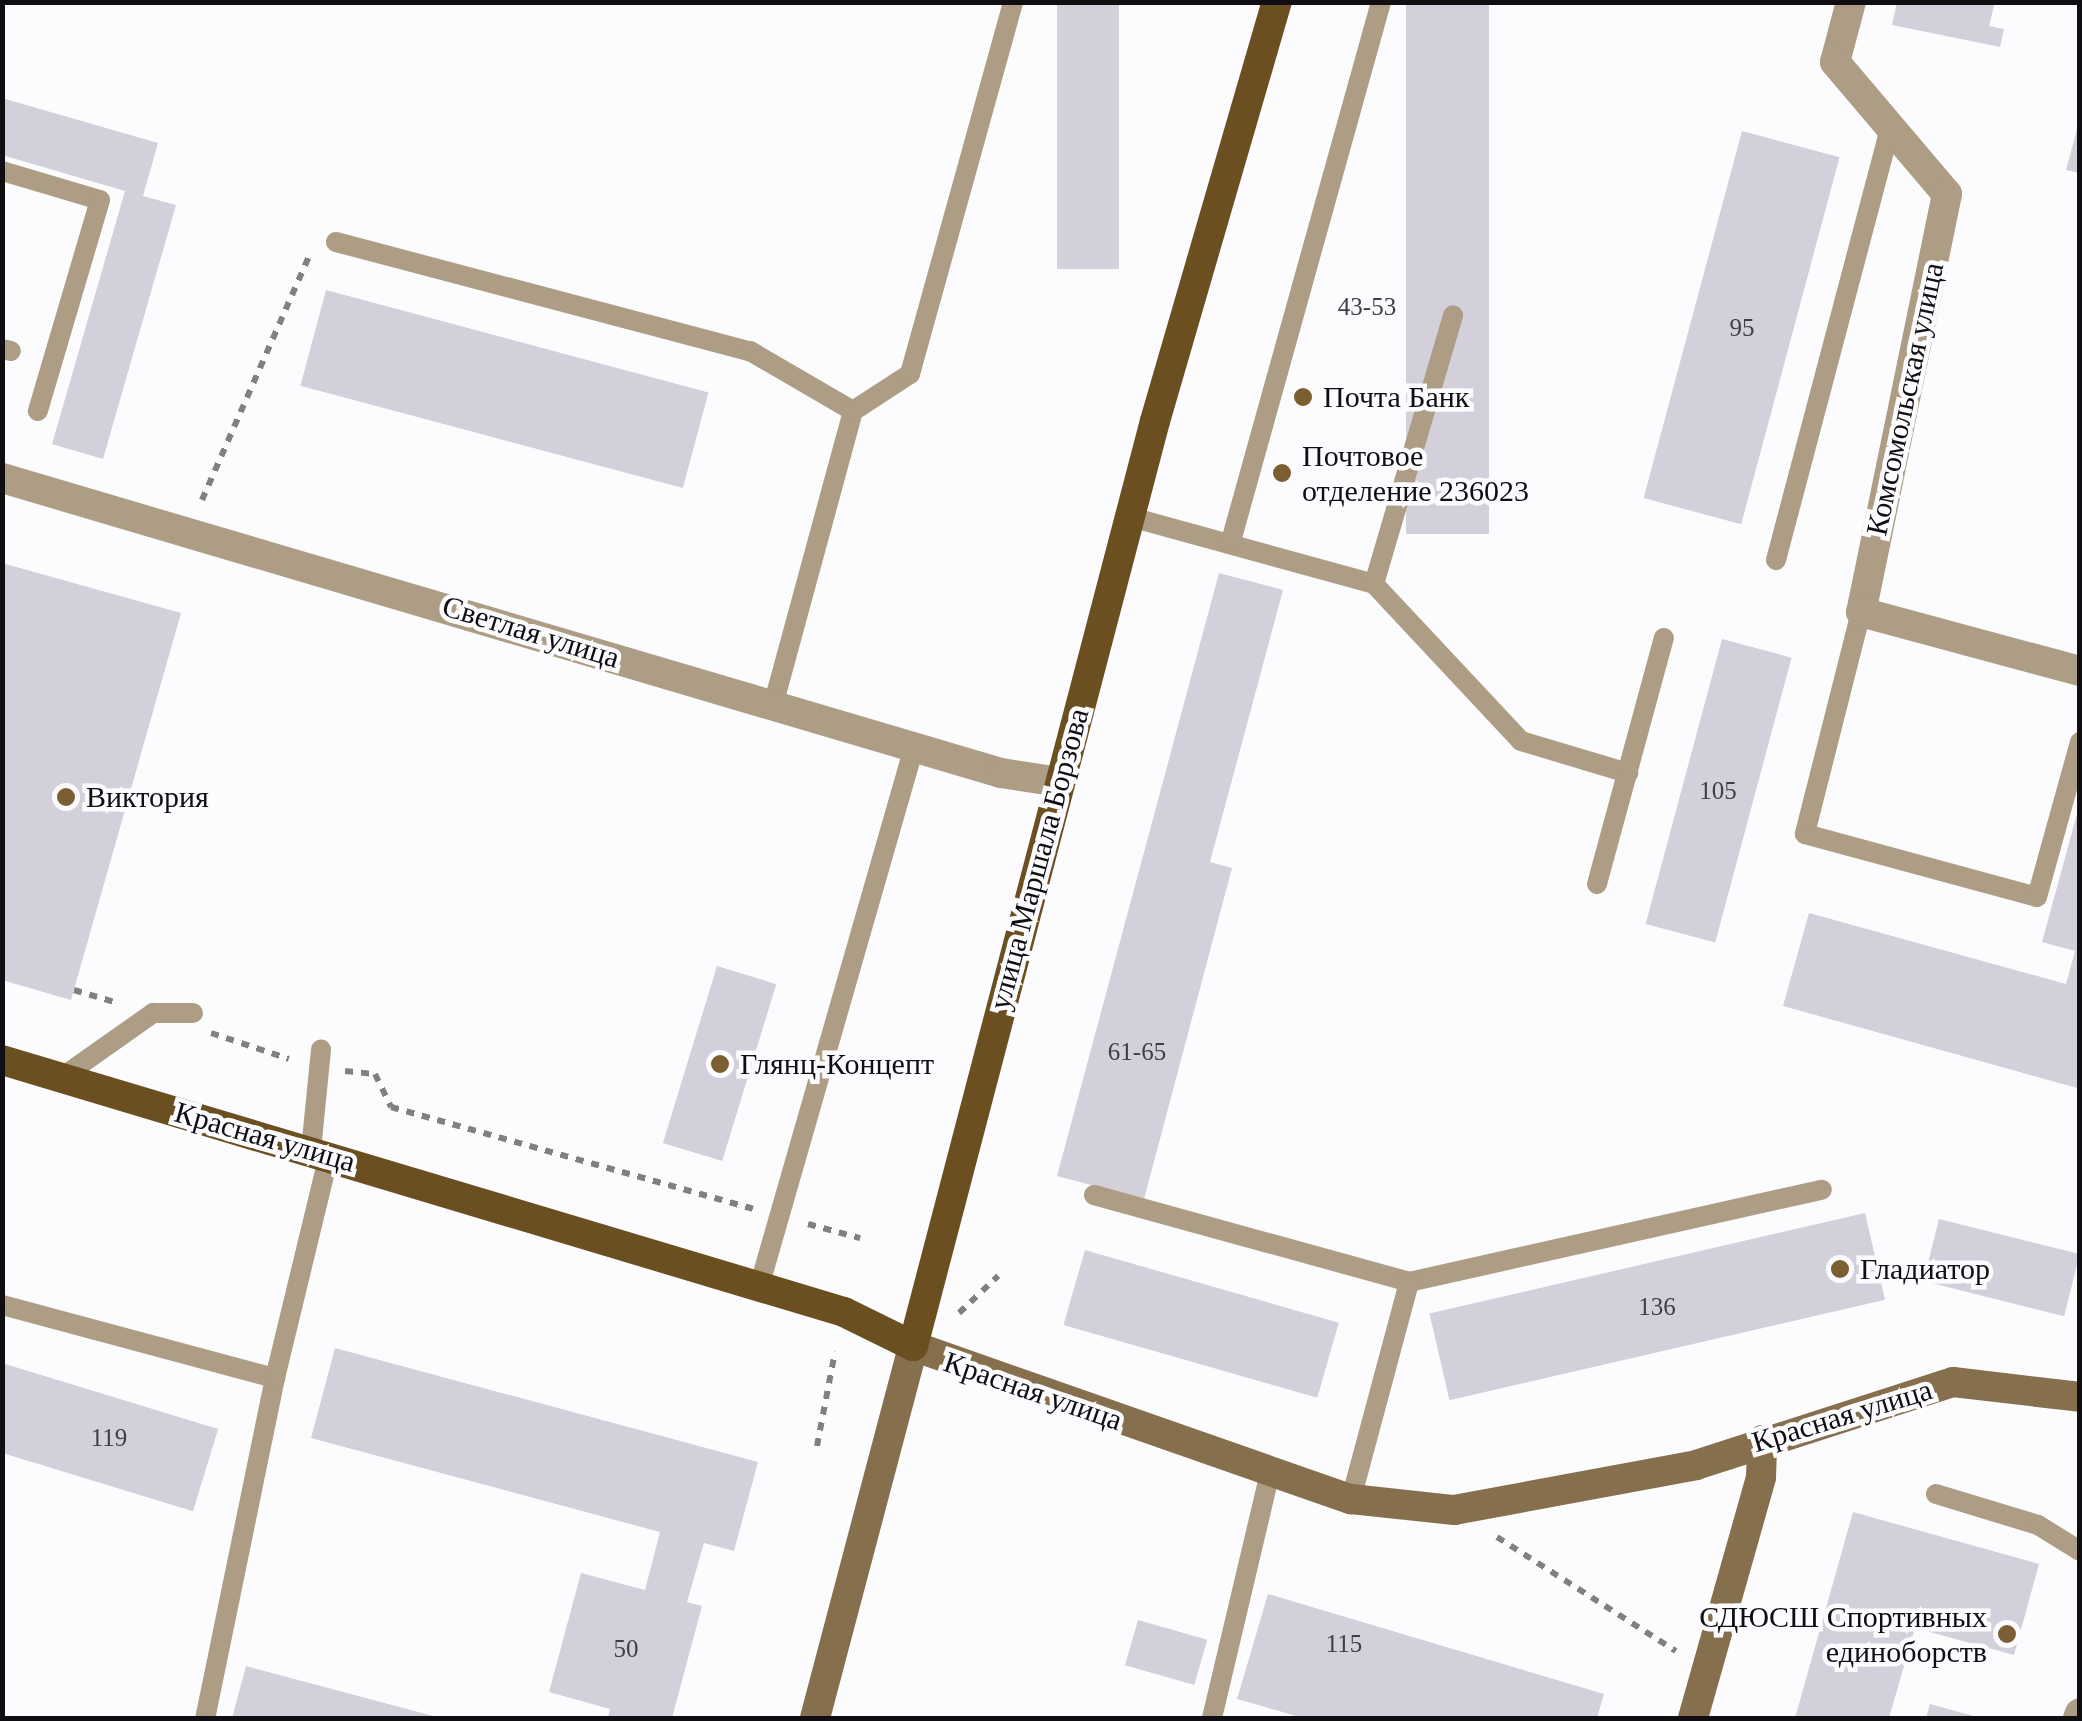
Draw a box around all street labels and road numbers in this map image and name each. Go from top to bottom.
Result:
street label: Комсомольская улица [1858,259,1952,539]
street label: Светлая улица [438,588,624,676]
street label: улица Маршала Борзова [981,704,1097,1014]
street label: Красная улица [170,1094,360,1180]
street label: Красная улица [939,1344,1127,1438]
street label: Красная улица [1748,1372,1936,1460]

